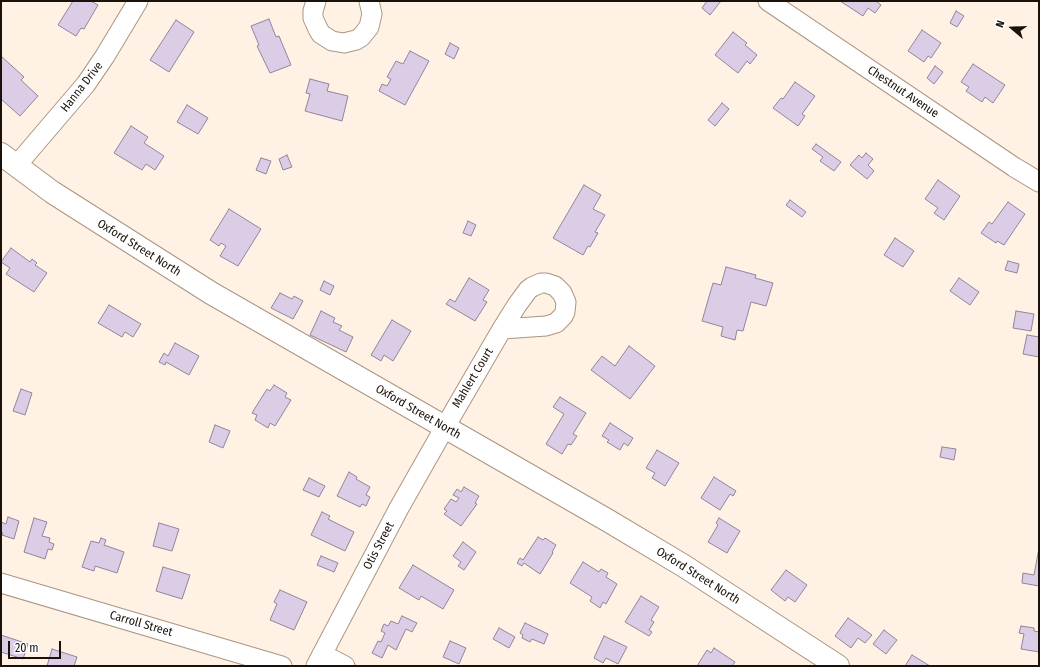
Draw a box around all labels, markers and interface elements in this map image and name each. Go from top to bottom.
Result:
north arrow [992,8,1032,48]
text: N [993,19,1007,29]
street label: Hanna Drive [58,59,106,115]
street label: Chestnut Avenue [865,63,941,121]
street label: Oxford Street North [94,216,184,280]
street label: Mahlert Court [450,345,496,411]
street label: Oxford Street North [373,382,463,442]
street label: Otis Street [360,520,398,572]
street label: Oxford Street North [653,544,743,608]
street label: Carroll Street [108,608,174,640]
scale bar [10,633,63,659]
text: 20 m [15,641,39,655]

